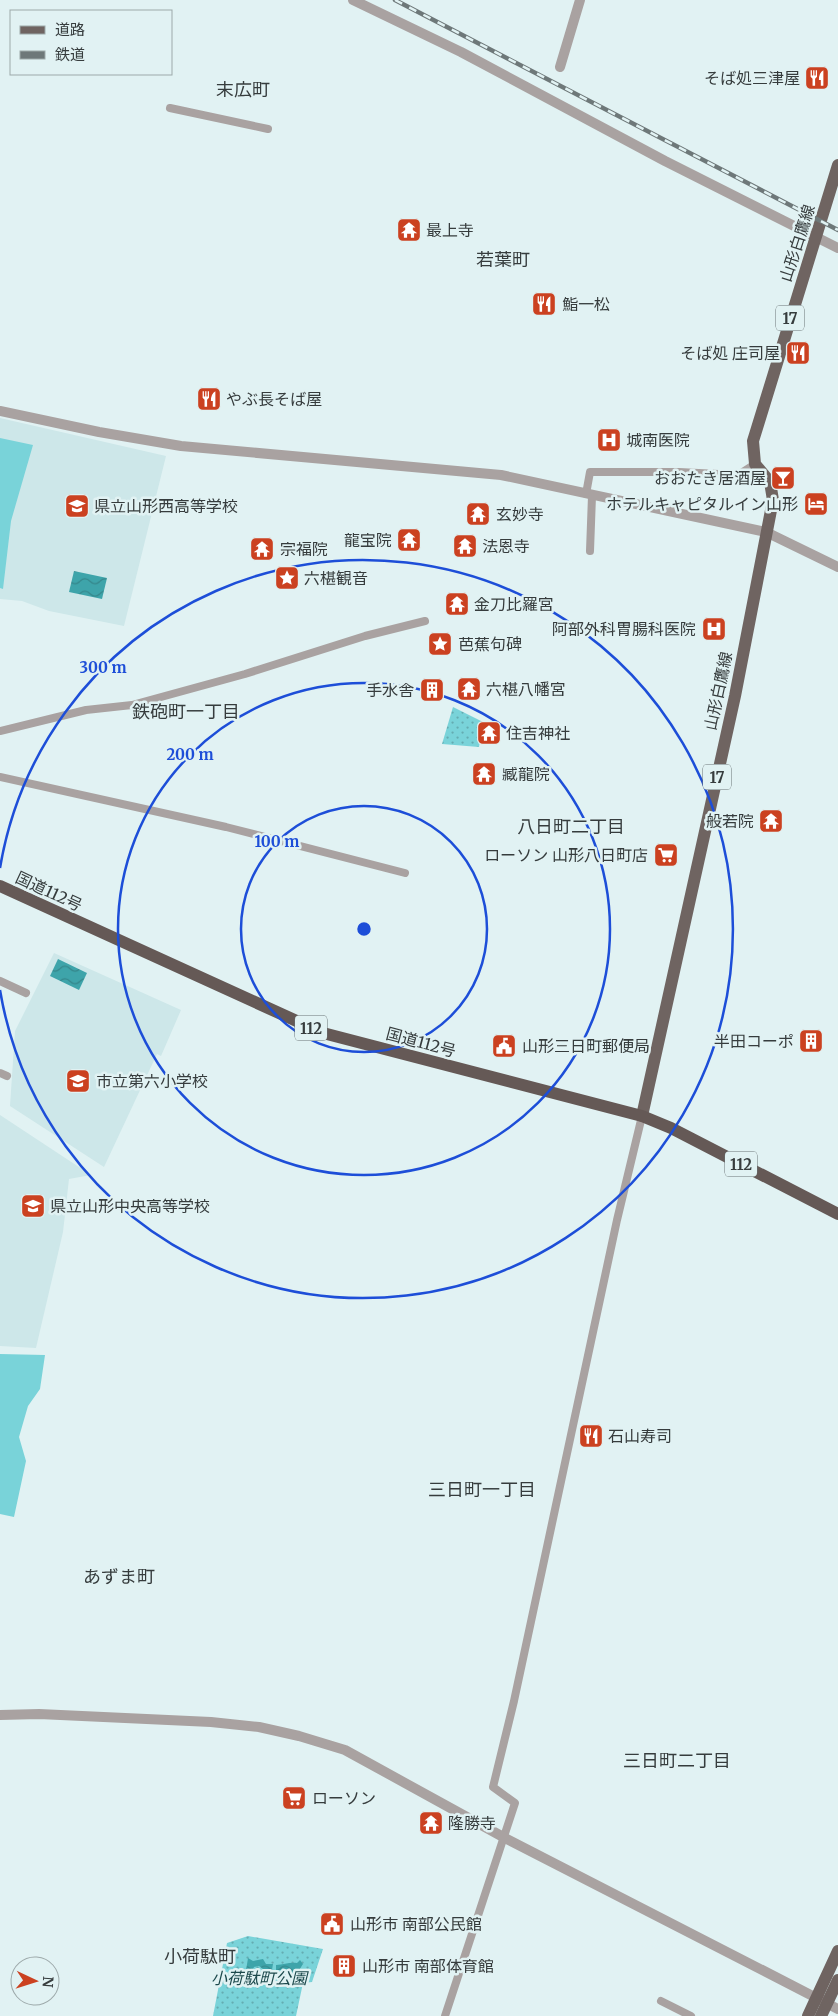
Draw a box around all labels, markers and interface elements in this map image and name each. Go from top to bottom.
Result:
legend [10,10,172,75]
text: 道路 [55,20,85,39]
text: 鉄道 [55,45,85,64]
restaurant icon: そば処三津屋 [804,65,830,91]
place label: そば処三津屋 [704,68,800,88]
district label: 末広町 [216,78,270,101]
street label: 山形白鷹線 [775,202,819,284]
temple icon: 最上寺 [396,217,422,243]
place label: 最上寺 [426,220,474,240]
district label: 若葉町 [476,248,530,271]
restaurant icon: 鮨一松 [531,291,557,317]
place label: 鮨一松 [562,294,610,314]
road number: 17 [776,306,804,330]
restaurant icon: そば処 庄司屋 [785,340,811,366]
place label: そば処 庄司屋 [680,343,780,363]
restaurant icon: やぶ長そば屋 [196,386,222,412]
place label: やぶ長そば屋 [226,389,322,409]
hospital icon: 城南医院 [596,427,622,453]
place label: 城南医院 [626,430,690,450]
bar icon: おおたき居酒屋 [770,465,796,491]
place label: おおたき居酒屋 [654,468,766,488]
hotel icon: ホテルキャピタルイン山形 [803,491,829,517]
school or university icon: 県立山形西高等学校 [64,493,90,519]
place label: ホテルキャピタルイン山形 [606,494,798,514]
place label: 県立山形西高等学校 [94,496,238,516]
temple icon: 玄妙寺 [465,501,491,527]
place label: 玄妙寺 [496,504,544,524]
temple icon: 龍宝院 [396,527,422,553]
place label: 龍宝院 [344,530,392,550]
temple icon: 法恩寺 [452,533,478,559]
temple icon: 宗福院 [249,536,275,562]
place label: 法恩寺 [482,536,530,556]
place label: 宗福院 [280,539,328,559]
place icon: 六椹観音 [274,565,300,591]
place label: 六椹観音 [304,568,368,588]
temple icon: 金刀比羅宮 [444,591,470,617]
place label: 金刀比羅宮 [474,594,554,614]
hospital icon: 阿部外科胃腸科医院 [701,616,727,642]
place label: 阿部外科胃腸科医院 [552,619,696,639]
place icon: 芭蕉句碑 [427,631,453,657]
place label: 芭蕉句碑 [458,634,522,654]
street label: 山形白鷹線 [700,650,736,732]
text: 300 m [79,658,127,677]
temple icon: 六椹八幡宮 [456,676,482,702]
building icon: 手水舎 [419,677,445,703]
place label: 六椹八幡宮 [486,679,566,699]
place label: 手水舎 [366,680,414,700]
district label: 鉄砲町一丁目 [132,700,240,723]
temple icon: 住吉神社 [476,720,502,746]
place label: 住吉神社 [506,723,570,743]
text: 200 m [166,745,214,764]
temple icon: 臧龍院 [471,761,497,787]
place label: 臧龍院 [502,764,550,784]
road number: 17 [703,764,731,790]
temple icon: 般若院 [758,808,784,834]
place label: 般若院 [706,811,754,831]
district label: 八日町二丁目 [517,815,625,838]
text: 100 m [255,832,299,851]
supermarket icon: ローソン 山形八日町店 [653,842,679,868]
place label: ローソン 山形八日町店 [484,845,648,865]
street label: 国道112号 [12,867,86,915]
centre of rings [355,920,373,938]
road number: 112 [295,1016,327,1040]
street label: 国道112号 [384,1023,458,1061]
building icon: 半田コーポ [798,1028,824,1054]
place label: 半田コーポ [714,1031,794,1051]
public building icon: 山形三日町郵便局 [491,1033,517,1059]
place label: 山形三日町郵便局 [522,1036,650,1056]
school or university icon: 市立第六小学校 [65,1068,91,1094]
place label: 市立第六小学校 [96,1071,208,1091]
road number: 112 [725,1152,757,1176]
school or university icon: 県立山形中央高等学校 [20,1193,46,1219]
place label: 県立山形中央高等学校 [50,1196,210,1216]
restaurant icon: 石山寿司 [578,1423,604,1449]
place label: 石山寿司 [608,1426,672,1446]
district label: 三日町一丁目 [428,1478,536,1501]
district label: あずま町 [83,1565,155,1588]
district label: 三日町二丁目 [623,1749,731,1772]
supermarket icon: ローソン [281,1785,307,1811]
place label: ローソン [312,1788,376,1808]
temple icon: 隆勝寺 [418,1810,444,1836]
place label: 隆勝寺 [448,1813,496,1833]
public building icon: 山形市 南部公民館 [319,1911,345,1937]
place label: 山形市 南部公民館 [350,1914,482,1934]
district label: 小荷駄町 [164,1945,236,1968]
building icon: 山形市 南部体育館 [331,1953,357,1979]
north arrow [10,1956,60,2006]
place label: 山形市 南部体育館 [362,1956,494,1976]
park label: 小荷駄町公園 [211,1968,309,1988]
text: N [39,1976,57,1988]

